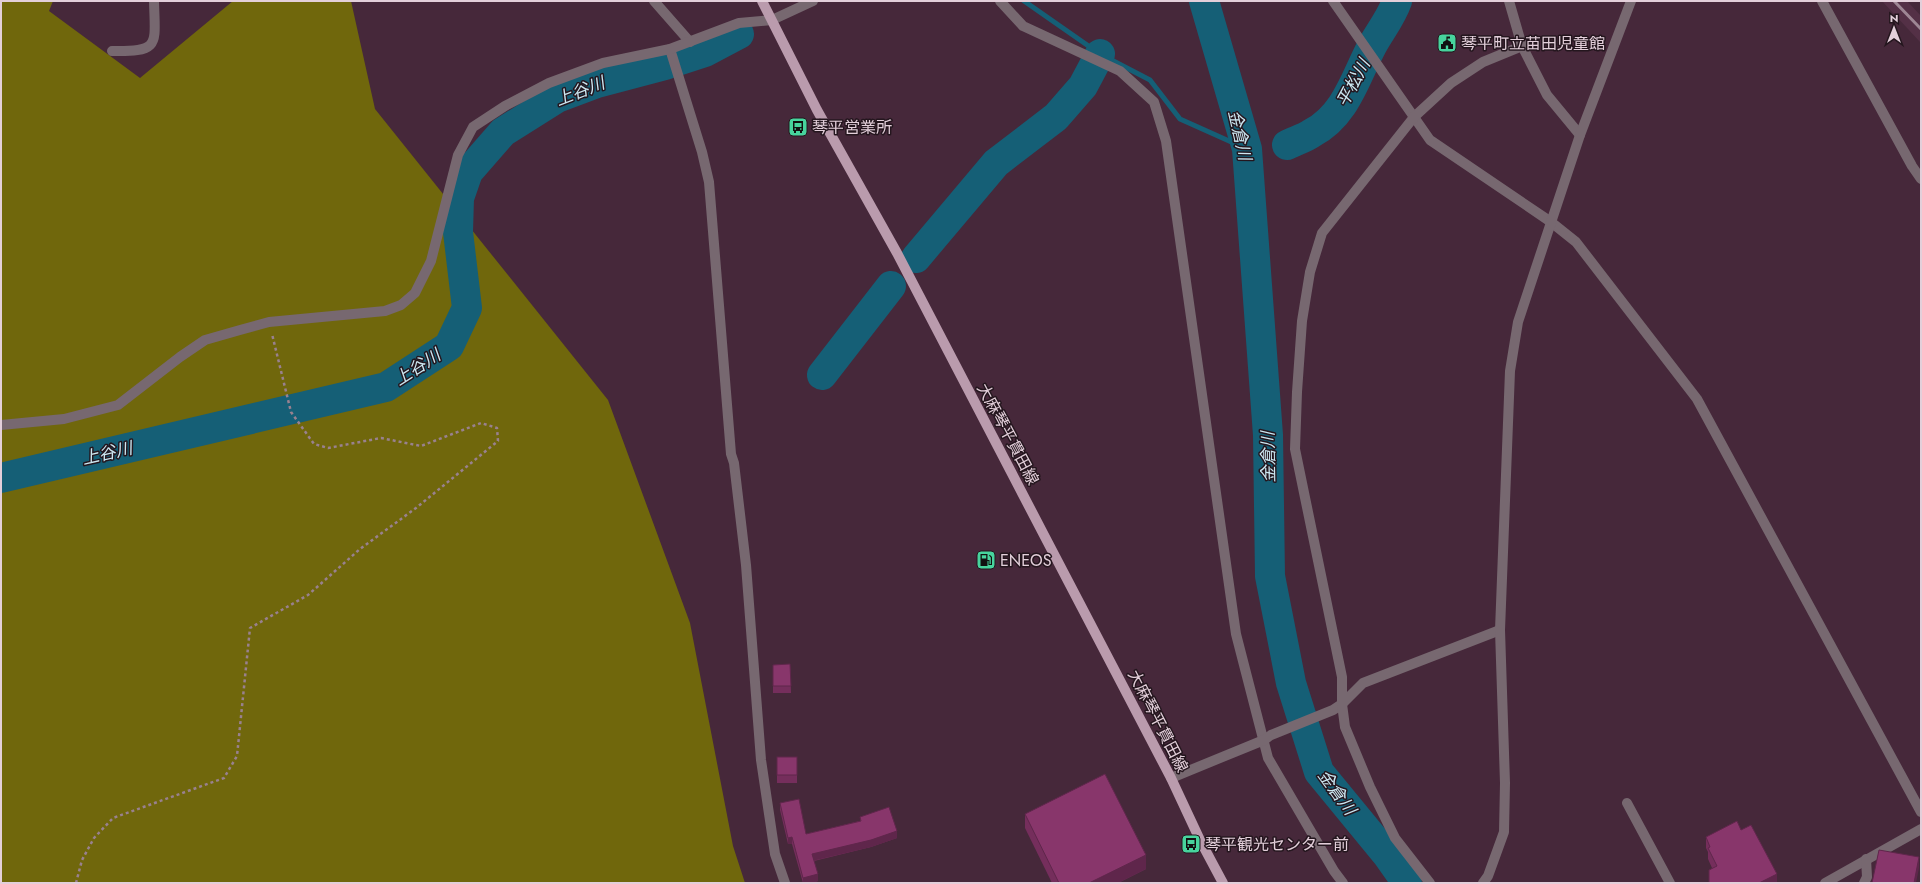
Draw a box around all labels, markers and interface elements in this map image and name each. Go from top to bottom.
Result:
north arrow [1874,8,1914,48]
text: N [1890,10,1898,26]
public building icon: 琴平町立苗田児童館 [1436,32,1458,54]
place label: 琴平町立苗田児童館 [1461,32,1605,55]
water label: 平松川 [1330,53,1377,111]
water label: 上谷川 [552,70,610,111]
water label: 金倉川 [1223,107,1258,164]
bus stop icon: 琴平営業所 [787,116,809,138]
place label: 琴平営業所 [812,116,892,139]
water label: 上谷川 [389,342,447,391]
street label: 大麻琴平貫田線 [972,379,1044,489]
water label: 金倉川 [1256,429,1280,483]
water label: 上谷川 [79,435,136,470]
fuel station icon: ENEOS [975,549,997,571]
place label: ENEOS [1000,549,1052,572]
street label: 大麻琴平貫田線 [1122,666,1194,776]
water label: 金倉川 [1312,764,1363,821]
bus stop icon: 琴平観光センター前 [1180,833,1202,855]
place label: 琴平観光センター前 [1205,833,1349,856]

